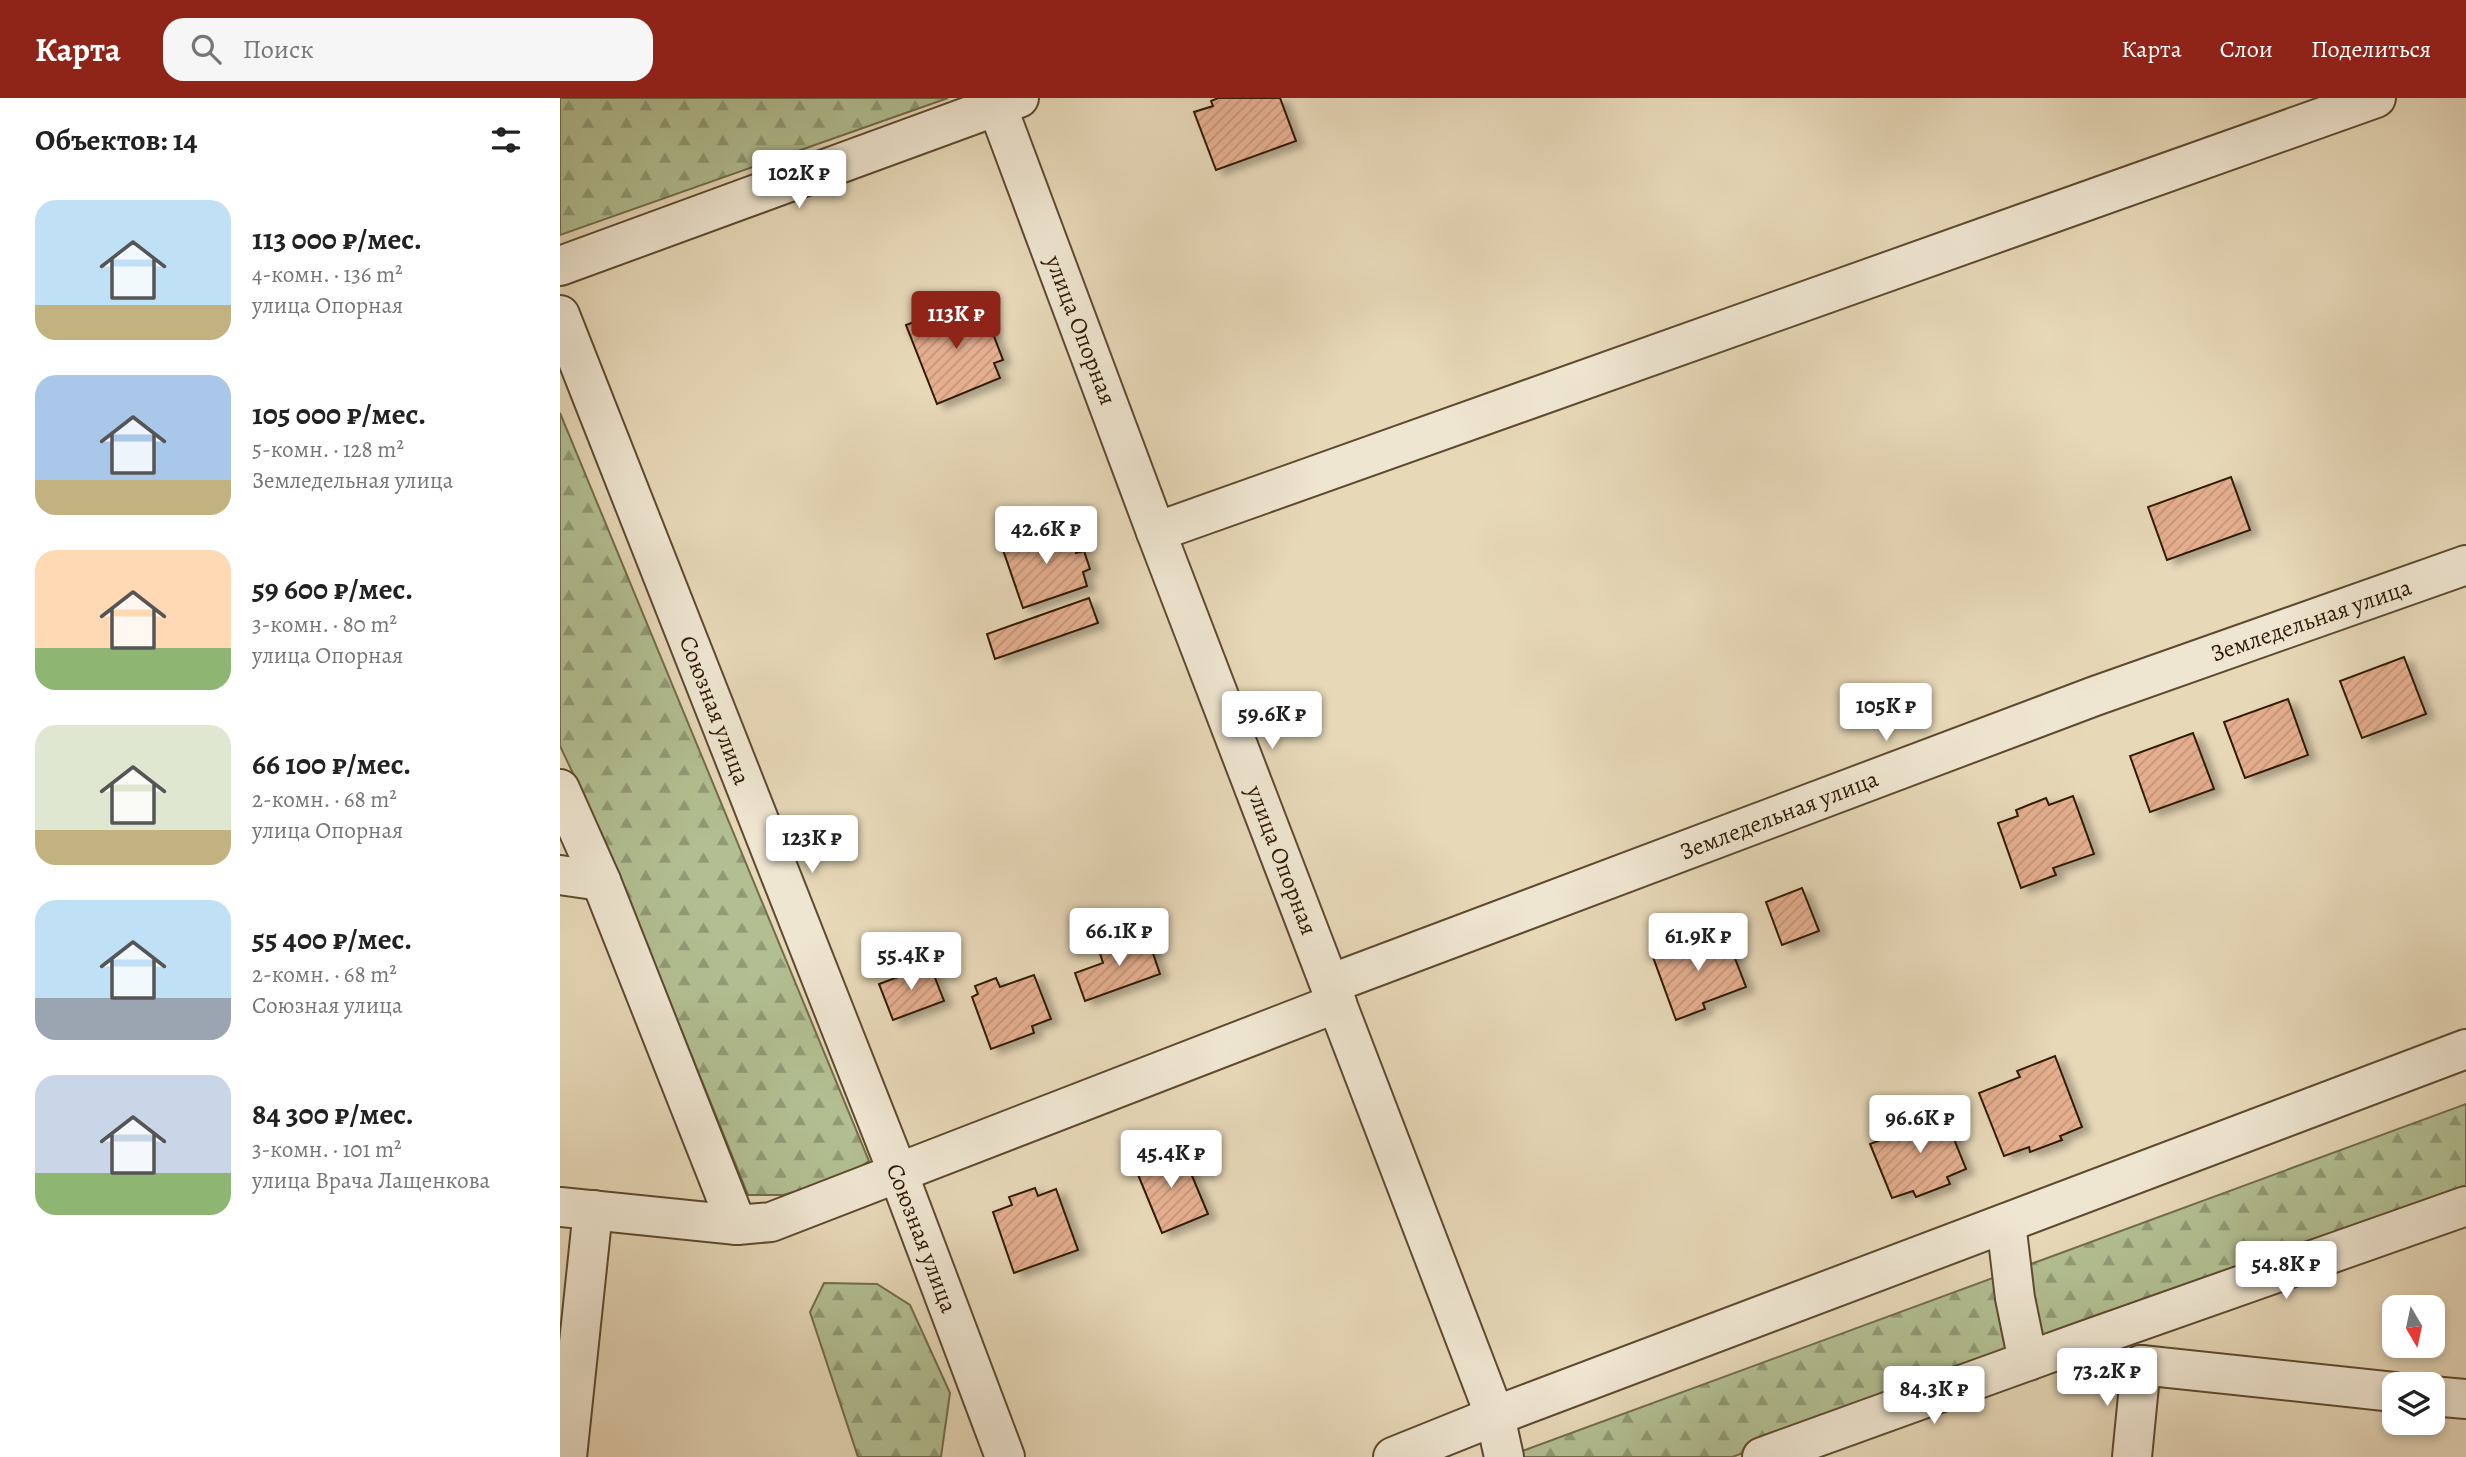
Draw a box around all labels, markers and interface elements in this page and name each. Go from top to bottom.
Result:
search box [163,18,653,81]
text: Карта [35,27,121,72]
icon: search [187,30,225,68]
text: Поиск [243,32,314,67]
text: Карта [2121,33,2182,65]
text: Слои [2220,33,2273,65]
text: Поделиться [2311,33,2431,65]
text: Объектов: 14 [35,120,197,160]
icon: filters [487,121,525,159]
pin: 102K ₽ [742,150,856,210]
text: 102K ₽ [768,157,830,188]
text: 113 000 ₽/мес. [252,219,422,259]
icon: home [91,228,175,312]
street label: улица Опорная [1037,250,1124,409]
text: 4-комн. · 136 m² [252,259,403,290]
text: улица Опорная [252,290,403,321]
pin: 113K ₽ [899,292,1013,351]
text: 113K ₽ [927,298,985,329]
text: 105 000 ₽/мес. [252,394,426,434]
icon: home [91,403,175,487]
text: 5-комн. · 128 m² [252,434,404,465]
text: Земледельная улица [252,465,453,496]
pin: 42.6K ₽ [981,506,1111,566]
text: 42.6K ₽ [1011,513,1081,544]
text: 59 600 ₽/мес. [252,569,413,609]
street label: Земледельная улица [2206,571,2416,669]
icon: home [91,578,175,662]
text: 3-комн. · 80 m² [252,609,397,640]
street label: Союзная улица [672,631,758,789]
text: улица Опорная [252,640,403,671]
pin: 105K ₽ [1829,684,1943,743]
text: 105K ₽ [1856,690,1916,721]
pin: 59.6K ₽ [1207,692,1337,751]
text: 59.6K ₽ [1238,698,1306,729]
text: 66 100 ₽/мес. [252,744,411,784]
icon: home [91,753,175,837]
street label: Земледельная улица [1675,762,1883,868]
street label: улица Опорная [1238,780,1325,939]
text: 2-комн. · 68 m² [252,784,397,815]
text: улица Опорная [252,815,403,846]
pin: 123K ₽ [755,816,869,875]
text: 123K ₽ [782,822,842,853]
pin: 66.1K ₽ [1054,908,1184,968]
pin: 61.9K ₽ [1633,914,1763,973]
text: 66.1K ₽ [1086,915,1152,946]
text: 55 400 ₽/мес. [252,919,412,959]
text: 61.9K ₽ [1665,920,1731,951]
icon: home [91,928,175,1012]
pin: 55.4K ₽ [846,932,976,992]
text: 55.4K ₽ [877,939,945,970]
text: 2-комн. · 68 m² [252,959,397,990]
text: Союзная улица [252,990,403,1021]
text: 84 300 ₽/мес. [252,1094,414,1134]
pin: 96.6K ₽ [1855,1096,1985,1155]
text: 96.6K ₽ [1885,1102,1955,1133]
icon: home [91,1103,175,1187]
pin: 45.4K ₽ [1106,1130,1236,1190]
text: 3-комн. · 101 m² [252,1134,402,1165]
text: 45.4K ₽ [1137,1137,1205,1168]
street label: Союзная улица [879,1159,965,1317]
text: улица Врача Лащенкова [252,1165,490,1196]
pin: 54.8K ₽ [2221,1242,2351,1301]
text: 54.8K ₽ [2252,1248,2320,1279]
north arrow [2382,1295,2445,1358]
map controls [2382,1295,2445,1435]
pin: 73.2K ₽ [2042,1348,2172,1408]
text: 73.2K ₽ [2073,1355,2141,1386]
pin: 84.3K ₽ [1869,1366,1999,1426]
button: layers [2382,1372,2445,1435]
text: 84.3K ₽ [1900,1373,1968,1404]

